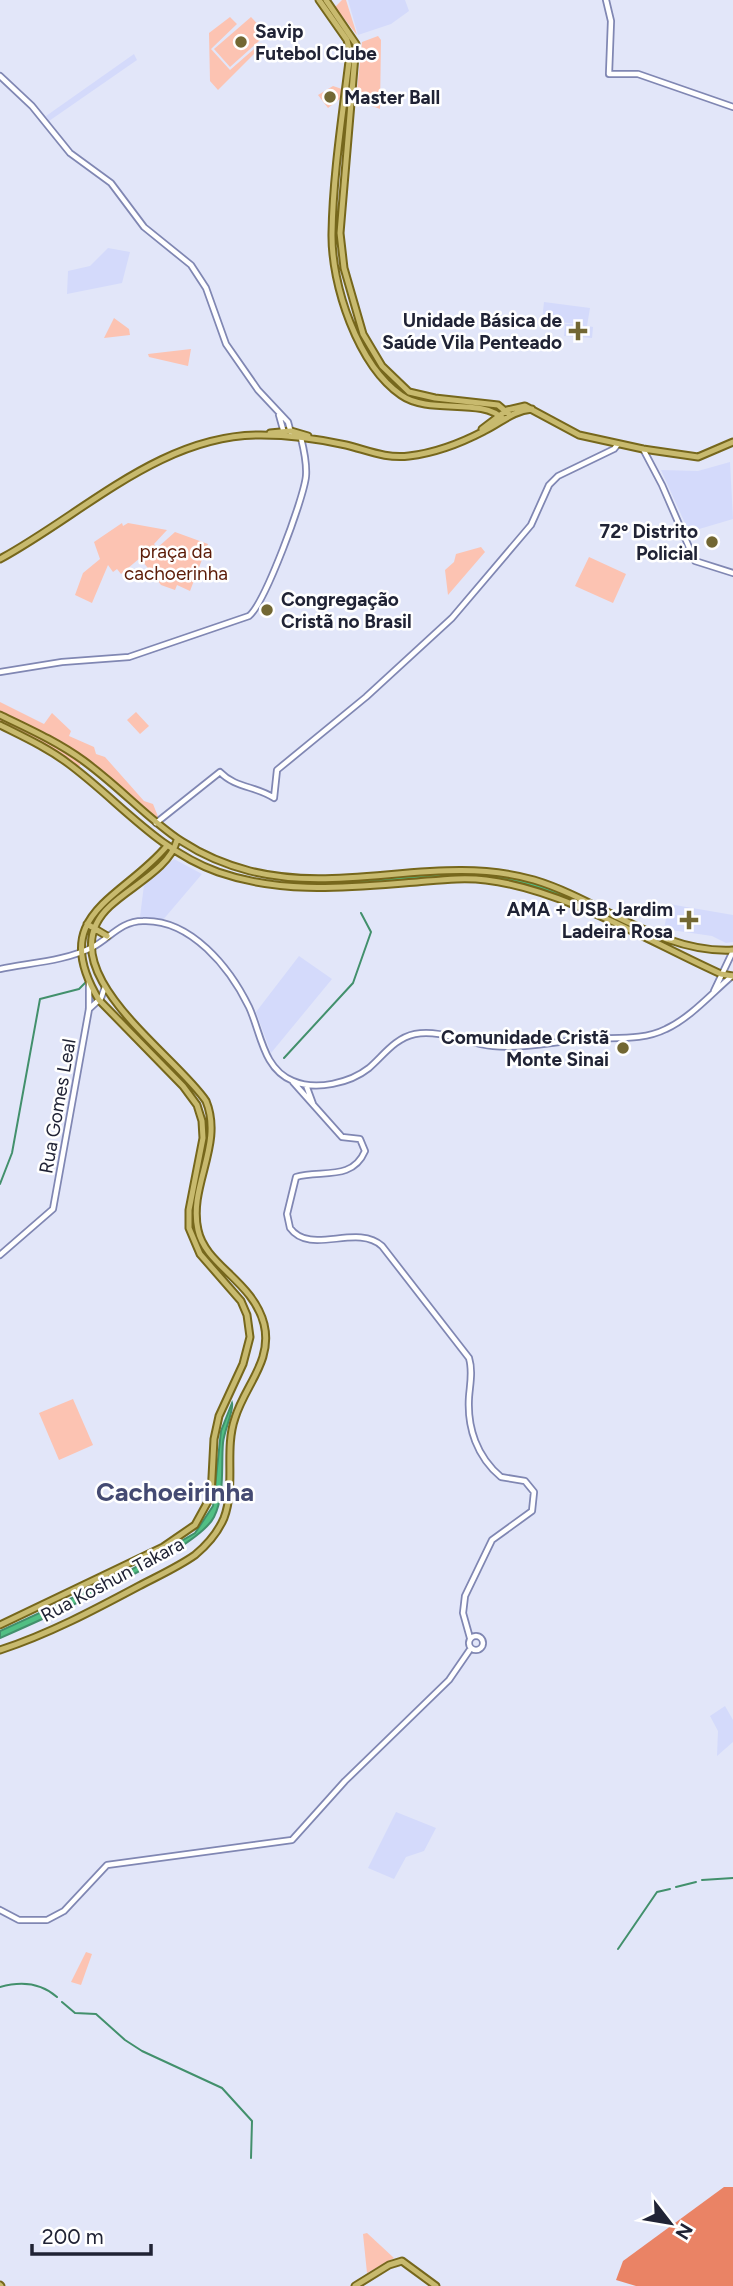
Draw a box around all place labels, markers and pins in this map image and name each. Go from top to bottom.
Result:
place label: Savip Futebol Clube [255,20,377,65]
marker: Savip Futebol Clube [233,34,249,50]
place label: Master Ball [344,86,440,109]
marker: Master Ball [322,89,338,105]
place label: Unidade Básica de Saúde Vila Penteado [382,309,562,354]
marker: Unidade Básica de Saúde Vila Penteado [568,321,588,341]
place label: 72º Distrito Policial [600,520,698,565]
marker: 72º Distrito Policial [704,534,720,550]
place label: Congregação Cristã no Brasil [281,588,412,633]
marker: Congregação Cristã no Brasil [259,602,275,618]
place label: AMA + USB Jardim Ladeira Rosa [507,898,673,943]
marker: AMA + USB Jardim Ladeira Rosa [679,910,699,930]
place label: Comunidade Cristã Monte Sinai [441,1026,609,1071]
marker: Comunidade Cristã Monte Sinai [615,1040,631,1056]

